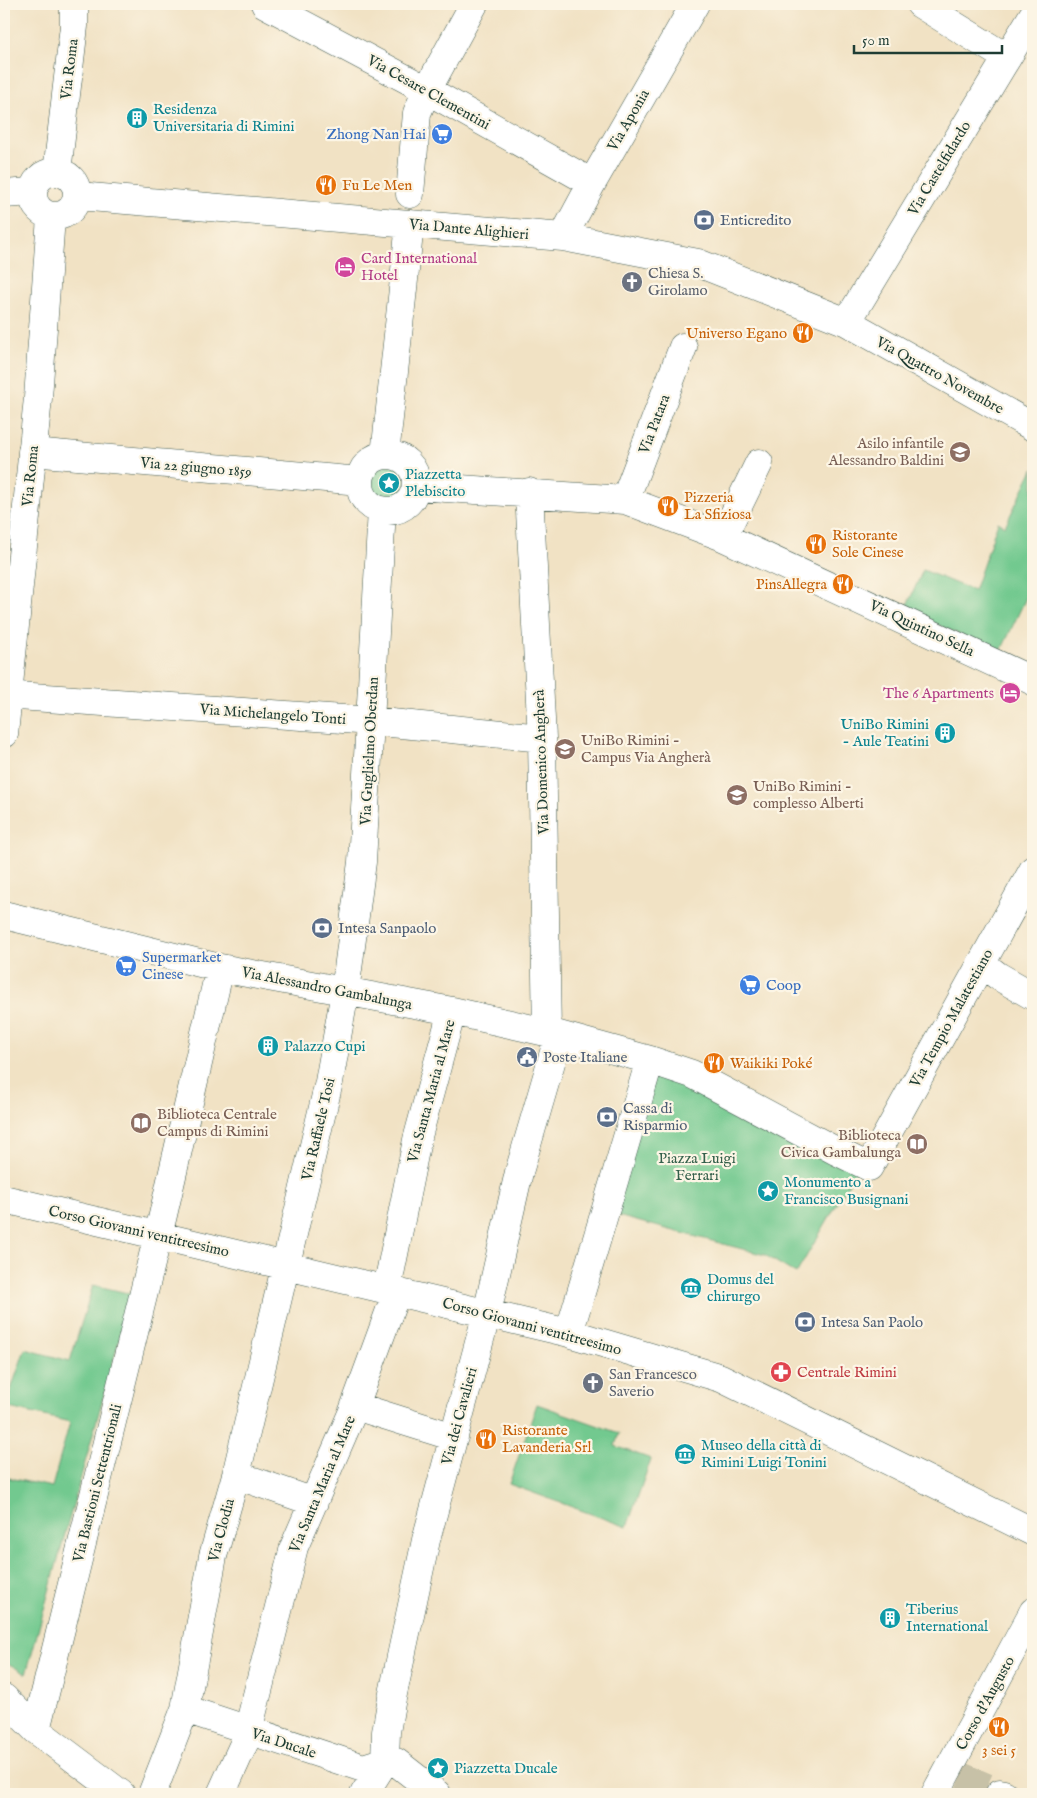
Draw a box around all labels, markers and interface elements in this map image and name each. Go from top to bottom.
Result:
scale bar [854,22,1002,54]
text: 50 m [862,31,890,50]
street label: Via Roma [56,37,83,102]
street label: Via Cesare Clementini [363,50,494,134]
street label: Via Aponia [603,85,654,155]
place label: Residenza Universitaria di Rimini [153,100,295,136]
building icon: Residenza Universitaria di Rimini [125,106,149,130]
street label: Via Castelfidardo [903,117,975,220]
supermarket icon: Zhong Nan Hai [430,122,454,146]
place label: Zhong Nan Hai [326,125,426,144]
restaurant icon: Fu Le Men [314,173,338,197]
place label: Fu Le Men [342,176,412,195]
bank icon: Enticredito [692,208,716,232]
place label: Enticredito [720,211,791,230]
street label: Via Dante Alighieri [407,215,530,244]
place label: Card International Hotel [361,249,478,285]
hotel icon: Card International Hotel [333,255,357,279]
place label: Chiesa S. Girolamo [648,264,708,300]
church icon: Chiesa S. Girolamo [620,270,644,294]
restaurant icon: Universo Egano [791,321,815,345]
place label: Universo Egano [686,324,787,343]
street label: Via Quattro Novembre [872,332,1007,418]
street label: Via Patara [634,391,675,458]
place label: Asilo infantile Alessandro Baldini [828,434,944,470]
school or university icon: Asilo infantile Alessandro Baldini [948,440,972,464]
street label: Via Roma [18,444,43,508]
street label: Via 22 giugno 1859 [138,453,252,482]
place label: Piazzetta Plebiscito [405,465,465,501]
place icon: Piazzetta Plebiscito [377,471,401,495]
place label: Pizzeria La Sfiziosa [684,488,752,524]
restaurant icon: Pizzeria La Sfiziosa [656,494,680,518]
place label: Ristorante Sole Cinese [832,526,904,562]
restaurant icon: Ristorante Sole Cinese [804,532,828,556]
restaurant icon: PinsAllegra [831,572,855,596]
place label: PinsAllegra [756,575,828,594]
street label: Via Quintino Sella [865,595,978,661]
street label: Via Guglielmo Oberdan [356,676,383,827]
hotel icon: The 6 Apartments [998,681,1022,705]
place label: The 6 Apartments [883,684,994,703]
street label: Via Domenico Angherà [529,689,554,836]
street label: Via Michelangelo Tonti [198,700,347,729]
place label: UniBo Rimini - Aule Teatini [840,715,929,751]
building icon: UniBo Rimini - Aule Teatini [933,721,957,745]
place label: UniBo Rimini - Campus Via Angherà [581,731,711,767]
school or university icon: UniBo Rimini - Campus Via Angherà [553,737,577,761]
place label: UniBo Rimini - complesso Alberti [753,777,864,813]
school or university icon: UniBo Rimini - complesso Alberti [725,783,749,807]
bank icon: Intesa Sanpaolo [310,916,334,940]
place label: Intesa Sanpaolo [338,919,436,938]
street label: Via Tempio Malatestiano [905,946,997,1092]
place label: Supermarket Cinese [142,948,221,984]
supermarket icon: Supermarket Cinese [114,954,138,978]
street label: Via Alessandro Gambalunga [239,962,414,1014]
supermarket icon: Coop [738,973,762,997]
place label: Coop [766,976,801,995]
street label: Via Santa Maria al Mare [403,1017,460,1166]
building icon: Palazzo Cupi [256,1034,280,1058]
place label: Palazzo Cupi [284,1037,365,1056]
public building icon: Poste Italiane [515,1045,539,1069]
place label: Poste Italiane [543,1048,628,1067]
restaurant icon: Waikiki Poké [702,1051,726,1075]
place label: Waikiki Poké [730,1054,813,1073]
street label: Via Raffaele Tosi [297,1076,340,1183]
place label: Cassa di Risparmio [623,1099,687,1135]
place label: Biblioteca Centrale Campus di Rimini [157,1105,277,1141]
bank icon: Cassa di Risparmio [595,1105,619,1129]
library icon: Biblioteca Centrale Campus di Rimini [129,1111,153,1135]
place label: Biblioteca Civica Gambalunga [781,1126,902,1162]
library icon: Biblioteca Civica Gambalunga [905,1132,929,1156]
park label: Piazza Luigi Ferrari [658,1149,736,1185]
place label: Monumento a Francisco Busignani [784,1173,908,1209]
place icon: Monumento a Francisco Busignani [756,1179,780,1203]
street label: Corso Giovanni ventitreesimo [47,1201,231,1262]
place label: Domus del chirurgo [707,1270,775,1306]
museum icon: Domus del chirurgo [679,1276,703,1300]
street label: Corso Giovanni ventitreesimo [440,1293,624,1360]
bank icon: Intesa San Paolo [793,1310,817,1334]
place label: Intesa San Paolo [821,1313,923,1332]
pharmacy icon: Centrale Rimini [769,1360,793,1384]
place label: Centrale Rimini [797,1363,897,1382]
street label: Via dei Cavalieri [437,1365,482,1468]
place label: San Francesco Saverio [609,1365,697,1401]
church icon: San Francesco Saverio [581,1371,605,1395]
street label: Via Bastioni Settentrionali [68,1402,126,1565]
street label: Via Santa Maria al Mare [285,1413,360,1557]
place label: Ristorante Lavanderia Srl [502,1421,592,1457]
restaurant icon: Ristorante Lavanderia Srl [474,1427,498,1451]
place label: Museo della città di Rimini Luigi Tonini [701,1436,827,1472]
museum icon: Museo della città di Rimini Luigi Tonini [673,1442,697,1466]
street label: Via Clodia [204,1496,239,1565]
place label: Tiberius International [906,1600,989,1636]
building icon: Tiberius International [878,1606,902,1630]
street label: Corso d'Augusto [952,1653,1019,1754]
restaurant icon: 3 sei 5 [987,1715,1011,1739]
street label: Via Ducale [248,1724,319,1763]
place label: 3 sei 5 [982,1741,1016,1760]
place icon: Piazzetta Ducale [426,1756,450,1780]
place label: Piazzetta Ducale [454,1759,558,1778]

